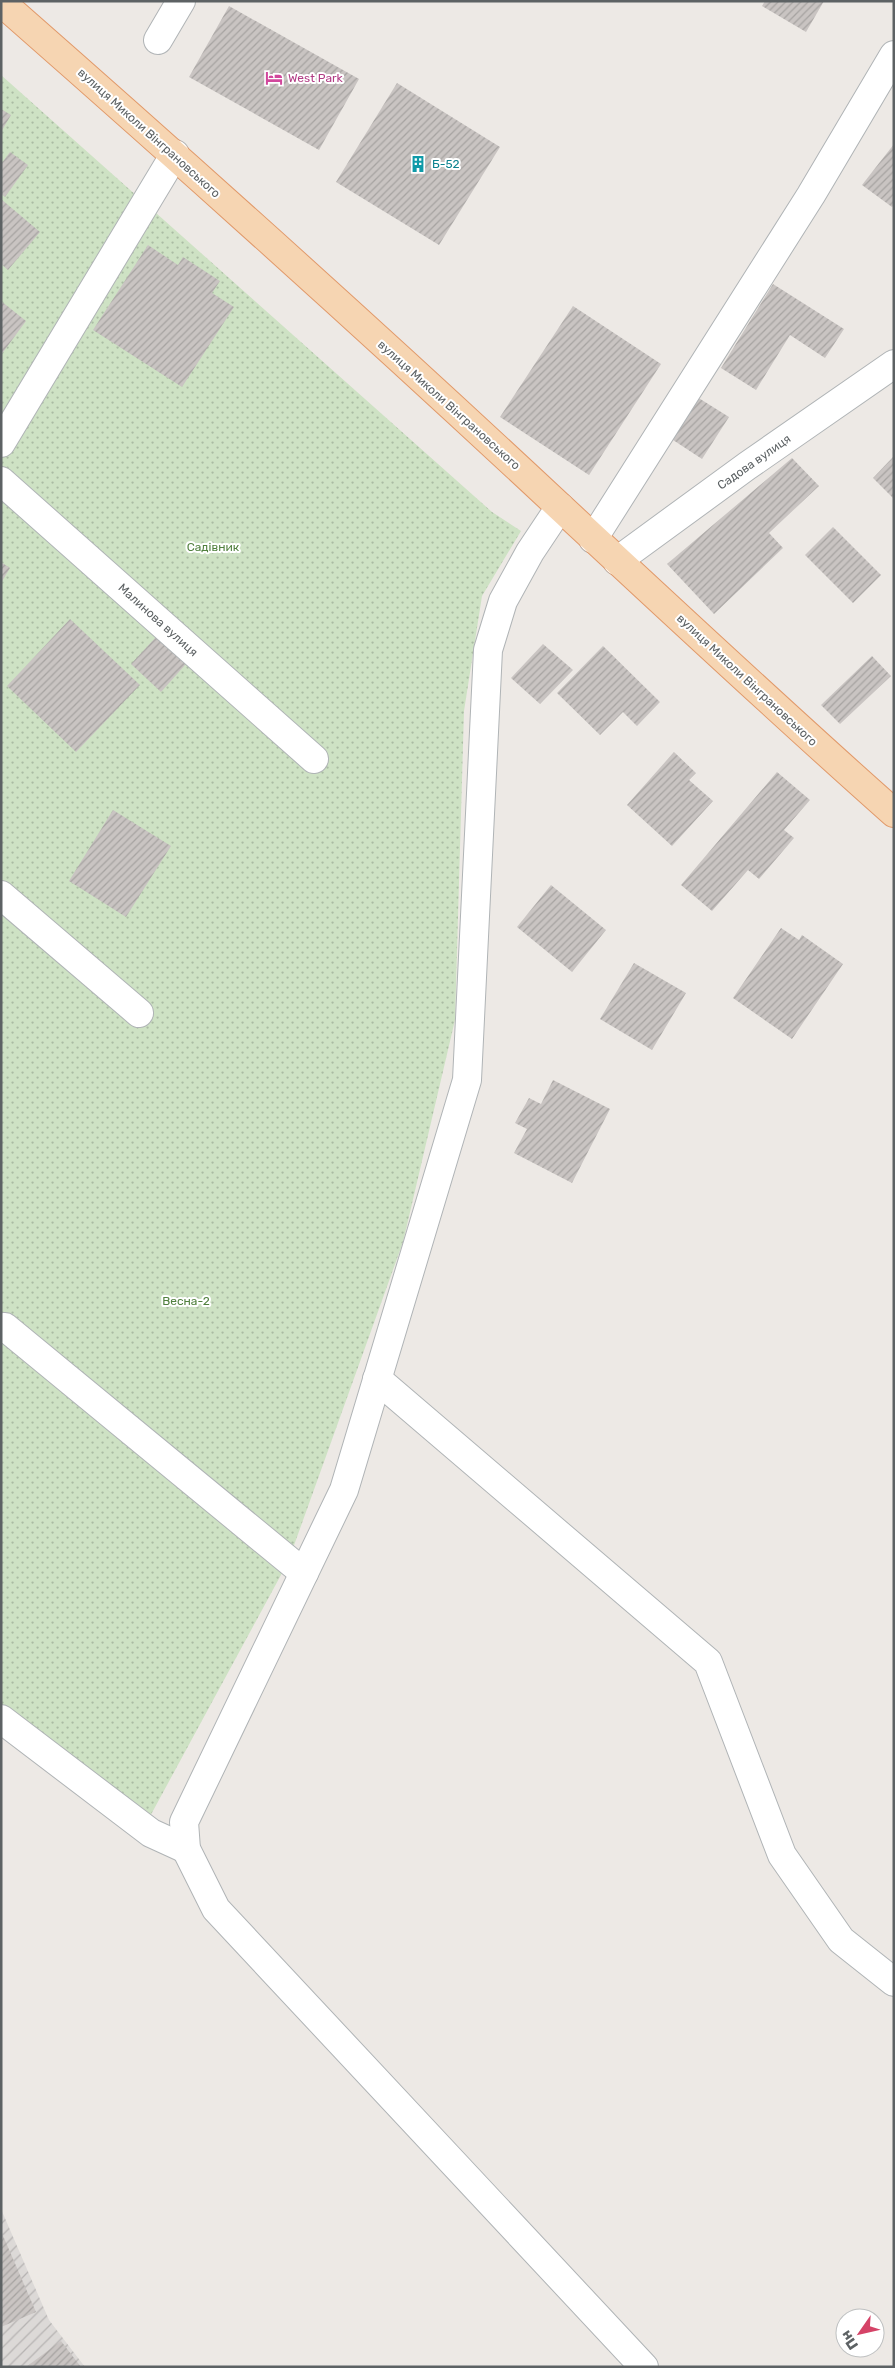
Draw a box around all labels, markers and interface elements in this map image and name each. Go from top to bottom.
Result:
street label: вулиця Миколи Вінграновського [75,65,223,201]
hotel icon: West Park [264,68,284,88]
place label: West Park [288,71,344,85]
building icon: Б-52 [408,154,428,174]
place label: Б-52 [432,157,460,171]
street label: вулиця Миколи Вінграновського [375,337,523,473]
street label: Садова вулиця [715,432,793,492]
park label: Садівник [187,540,240,554]
street label: Малинова вулиця [115,581,201,659]
street label: вулиця Миколи Вінграновського [674,611,820,749]
park label: Весна-2 [162,1294,210,1308]
north arrow [835,2308,885,2358]
text: Пн [837,2327,862,2353]

